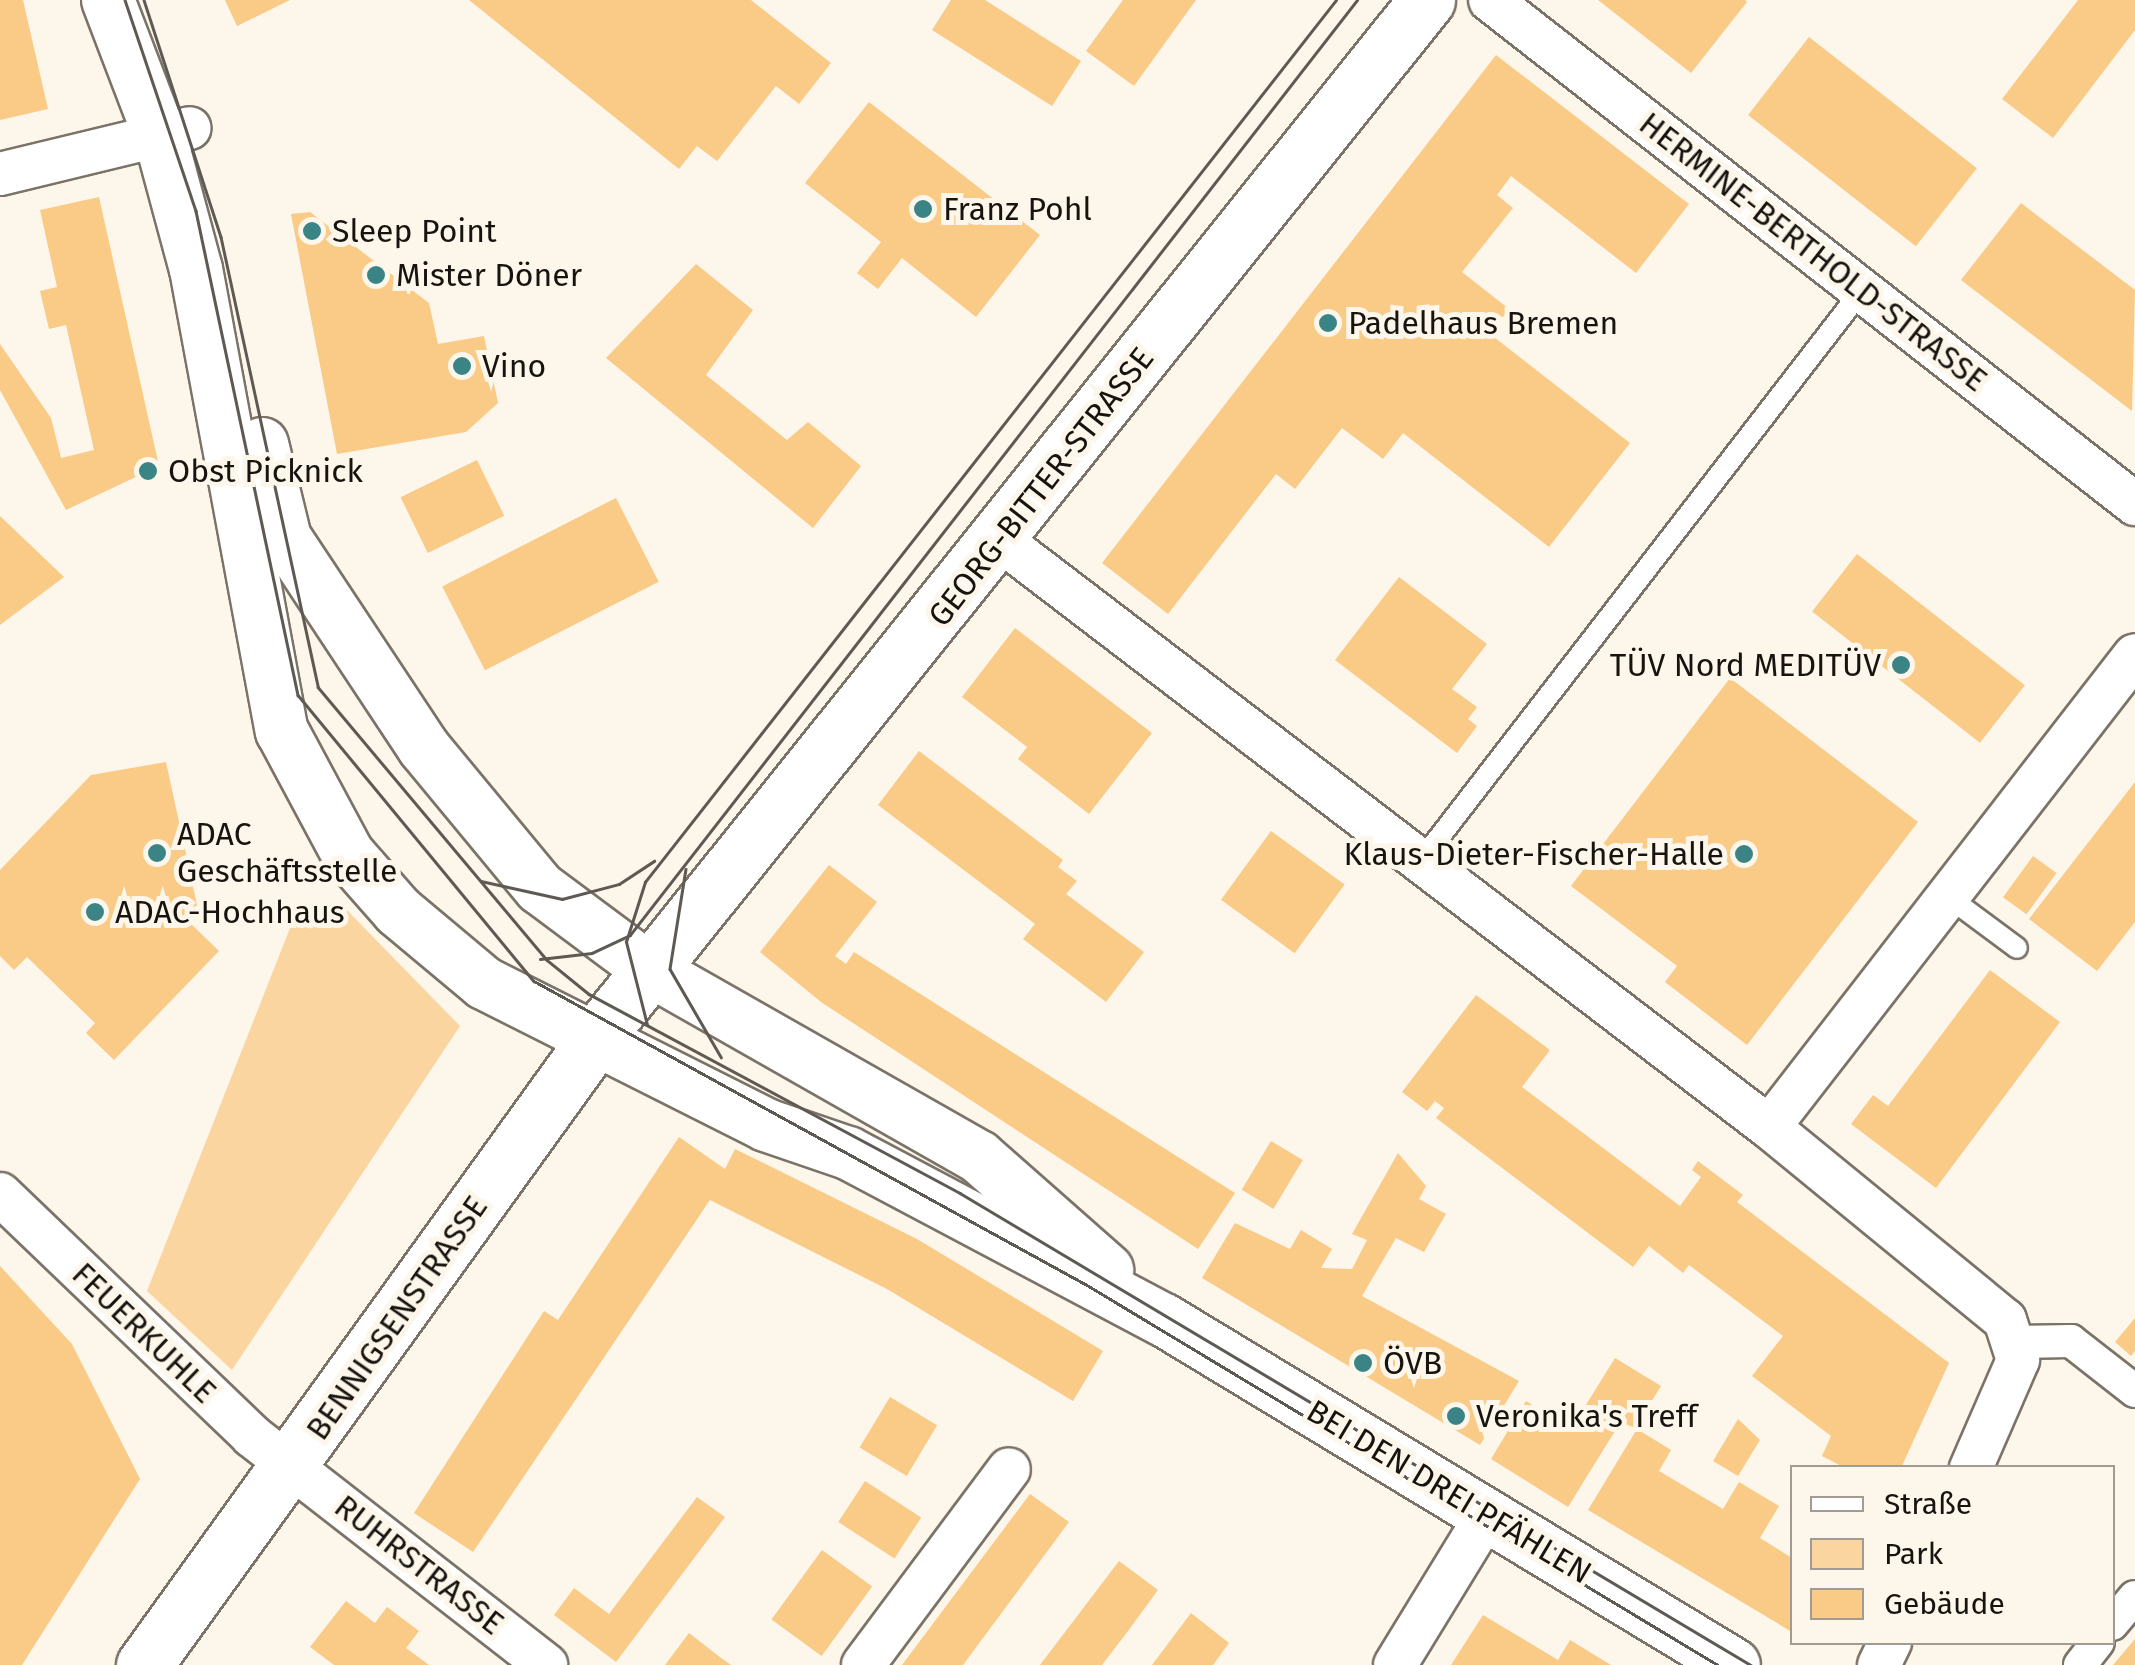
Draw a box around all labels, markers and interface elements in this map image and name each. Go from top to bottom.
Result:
street label: HERMINE-BERTHOLD-STRASSE [1632,104,1994,400]
place label: Franz Pohl [943,190,1092,228]
marker: Franz Pohl [912,198,934,220]
place label: Sleep Point [332,212,497,250]
marker: Sleep Point [301,220,323,242]
place label: Mister Döner [396,256,582,294]
marker: Mister Döner [365,264,387,286]
place label: Padelhaus Bremen [1348,304,1618,342]
marker: Padelhaus Bremen [1317,312,1339,334]
street label: GEORG-BITTER-STRASSE [920,340,1162,634]
place label: Vino [482,347,546,385]
marker: Vino [451,355,473,377]
place label: Obst Picknick [168,452,363,490]
marker: Obst Picknick [137,460,159,482]
place label: TÜV Nord MEDITÜV [1610,646,1881,684]
marker: TÜV Nord MEDITÜV [1890,654,1912,676]
place label: ADAC Geschäftsstelle [177,816,397,891]
place label: Klaus-Dieter-Fischer-Halle [1343,835,1724,873]
marker: ADAC Geschäftsstelle [146,842,168,864]
marker: Klaus-Dieter-Fischer-Halle [1733,843,1755,865]
place label: ADAC-Hochhaus [115,893,345,931]
marker: ADAC-Hochhaus [84,901,106,923]
street label: BENNIGSENSTRASSE [298,1189,496,1447]
street label: FEUERKUHLE [64,1255,224,1411]
place label: ÖVB [1383,1344,1442,1382]
marker: ÖVB [1352,1352,1374,1374]
street label: BEI DEN DREI PFÄHLEN [1300,1392,1598,1592]
place label: Veronika's Treff [1476,1397,1697,1435]
marker: Veronika's Treff [1445,1405,1467,1427]
legend [1790,1465,2115,1645]
text: Straße [1884,1486,1972,1522]
street label: RUHRSTRASSE [327,1487,511,1643]
text: Park [1884,1536,1943,1572]
text: Gebäude [1884,1586,2005,1622]

